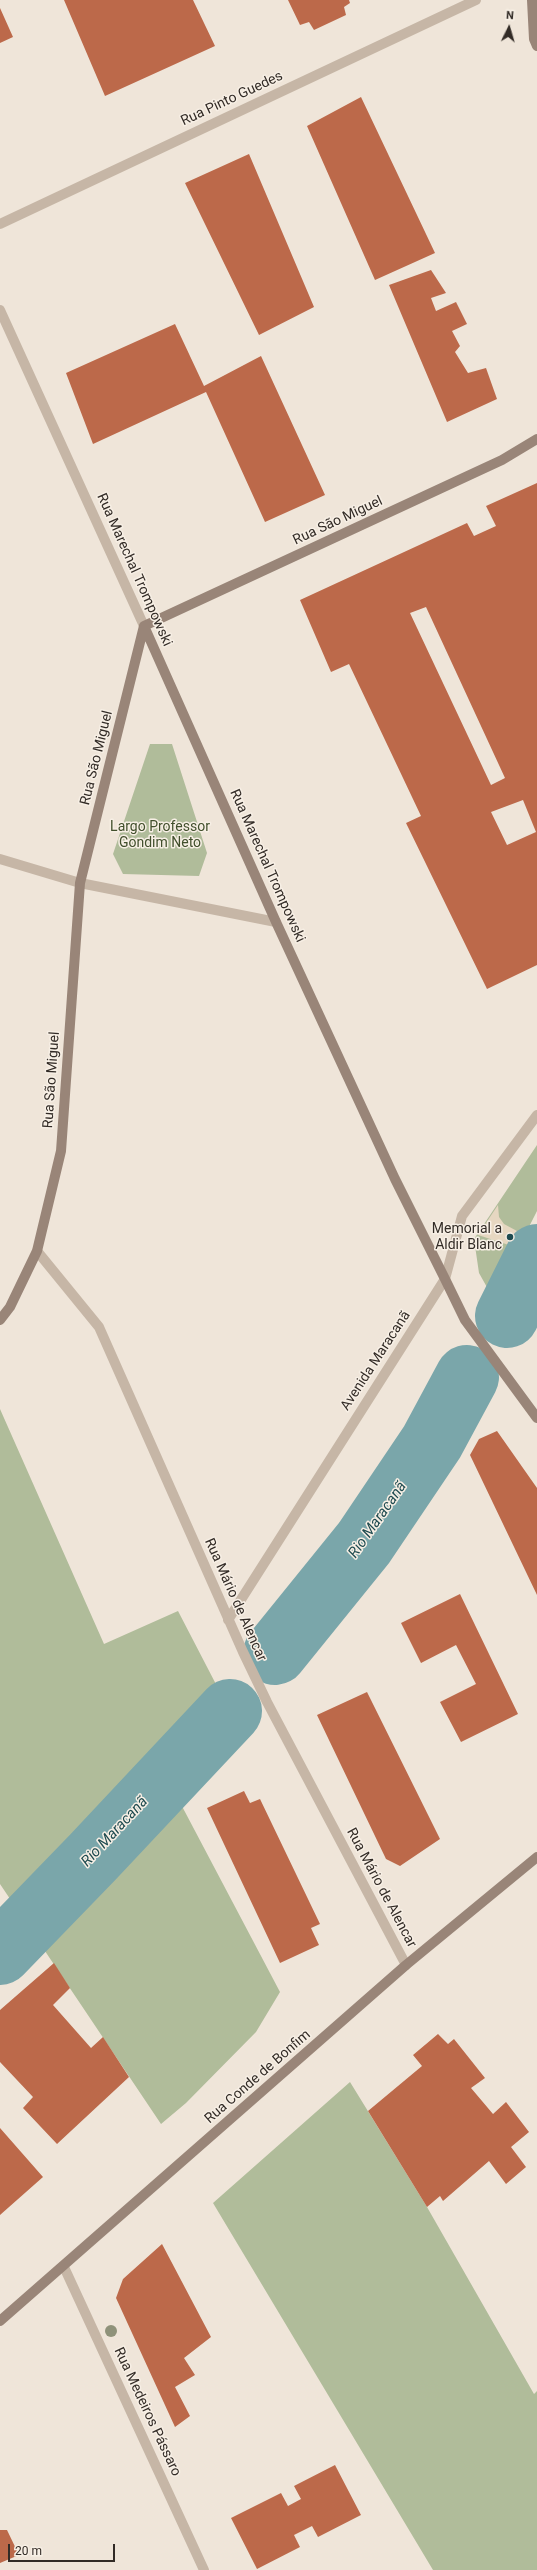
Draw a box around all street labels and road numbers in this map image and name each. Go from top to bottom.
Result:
street label: Rua Pinto Guedes [178,68,286,130]
street label: Rua Marechal Trompowski [93,491,175,649]
street label: Rua São Miguel [291,493,385,549]
street label: Rua São Miguel [77,709,117,807]
street label: Rua Marechal Trompowski [226,787,308,945]
street label: Rua São Miguel [40,1031,64,1129]
street label: Avenida Maracanã [338,1308,414,1414]
street label: Rua Mário de Alencar [200,1536,270,1664]
street label: Rua Mário de Alencar [342,1825,420,1951]
street label: Rua Conde de Bonfim [202,2027,314,2127]
street label: Rua Medeiros Pássaro [110,2345,184,2479]

